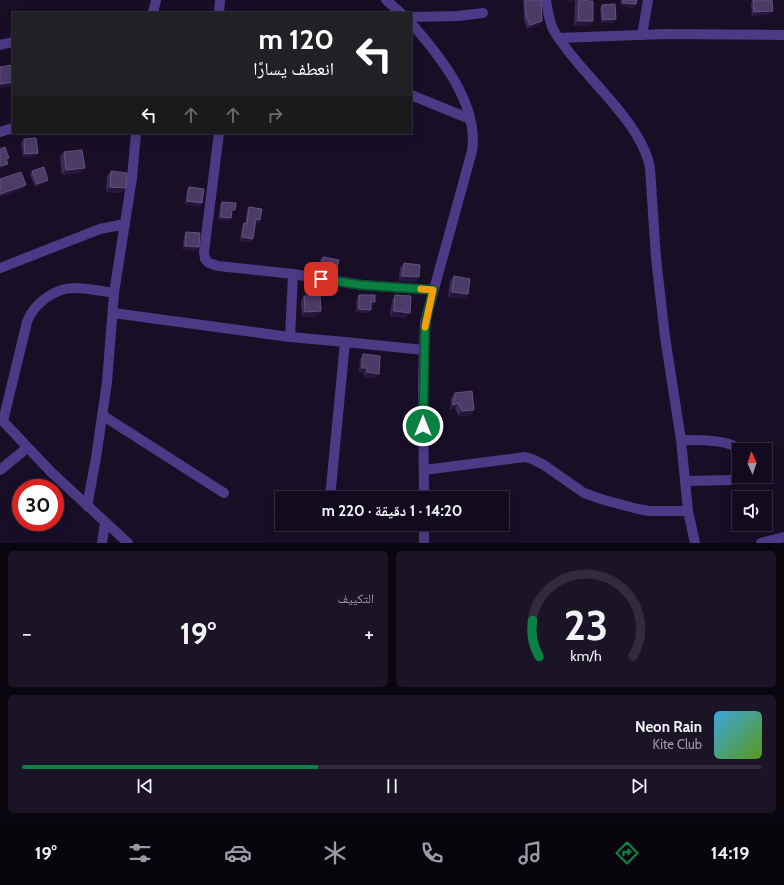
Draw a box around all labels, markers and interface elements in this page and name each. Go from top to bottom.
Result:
text: 120 m [258,22,334,56]
icon: left [348,28,400,80]
text: انعطف يسارًا [253,58,334,80]
icon: left [138,104,160,126]
icon: ahead [180,104,202,126]
icon: ahead [222,104,244,126]
icon: right [264,104,286,126]
pin [304,262,338,296]
icon: arrive [310,268,332,290]
position arrow [402,405,444,447]
north arrow [732,443,772,483]
map controls [732,443,772,531]
speed limit sign: 30 [12,479,64,531]
button: sound [732,491,772,531]
text: 14:20 · 1 دقيقة · 220 m [322,502,462,520]
text: التكييف [338,590,374,606]
text: 23 [564,600,608,650]
text: 19° [180,615,216,652]
text: − [22,620,32,647]
text: + [364,620,374,647]
text: km/h [570,647,602,665]
text: Neon Rain [635,718,702,736]
text: Kite Club [653,736,702,752]
icon: previous [134,775,156,797]
icon: pause [381,775,403,797]
icon: next [628,775,650,797]
icon: filters [126,839,154,867]
icon: car [224,839,252,867]
icon: climate [321,839,349,867]
icon: phone [418,839,446,867]
icon: music [516,839,544,867]
icon: directions [613,839,641,867]
text: 19° [35,842,57,864]
text: 14:19 [711,842,749,864]

